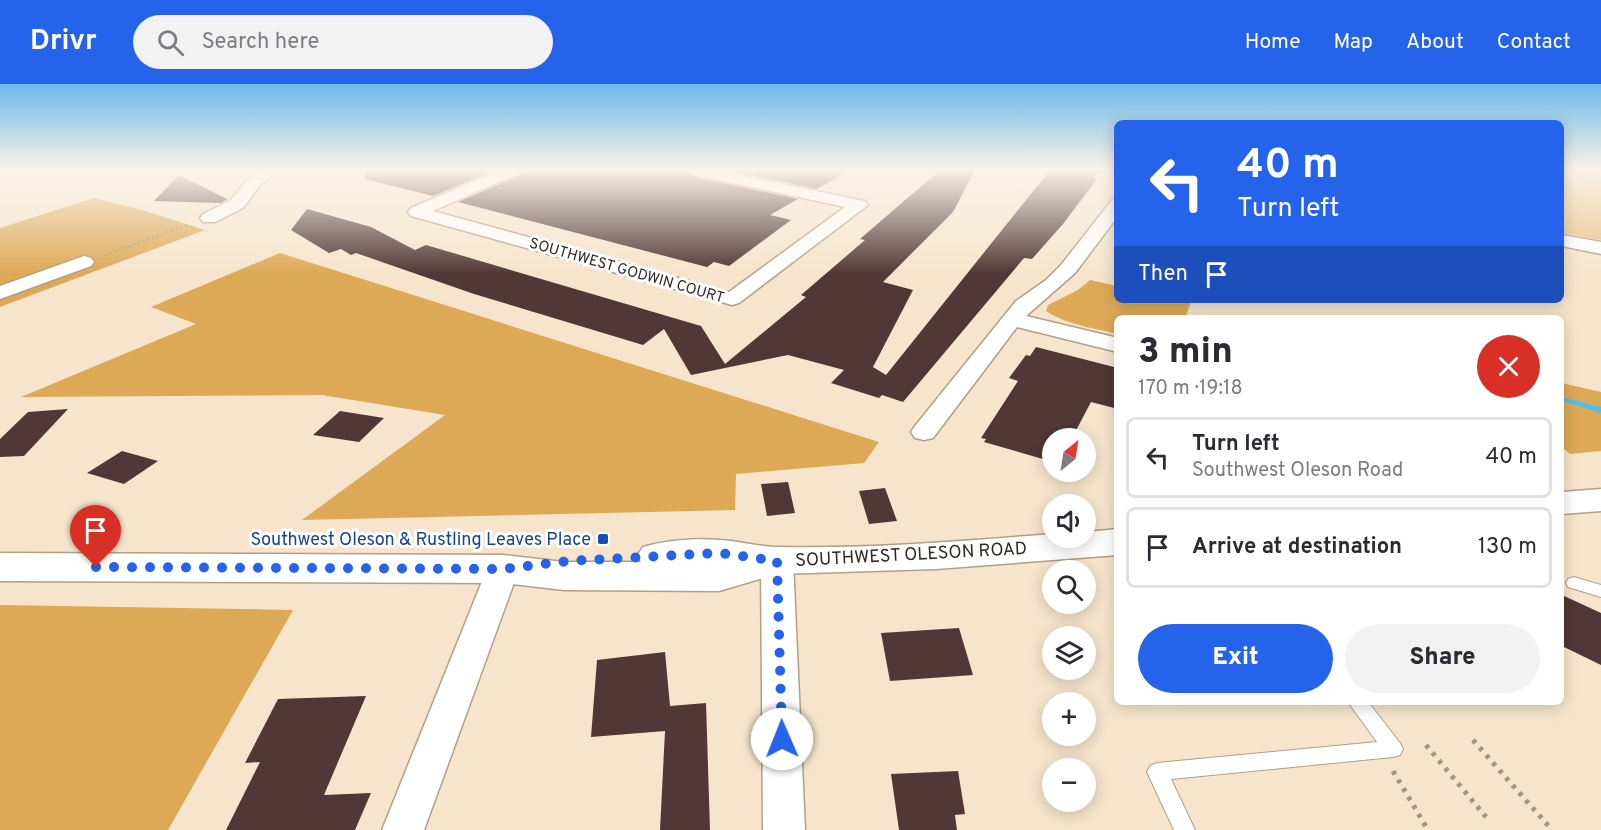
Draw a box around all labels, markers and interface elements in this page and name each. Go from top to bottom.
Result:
search box [133,15,553,69]
text: Drivr [30,24,97,60]
icon: search [154,26,187,59]
text: Search here [202,29,319,56]
text: Home [1245,29,1301,56]
text: Map [1334,29,1373,56]
text: About [1406,29,1464,56]
text: Contact [1497,29,1571,56]
text: 40 m [1237,140,1339,193]
icon: left [1138,144,1216,222]
text: Turn left [1237,192,1339,226]
street label: SOUTHWEST GODWIN COURT [527,234,726,308]
icon: arrive [1200,258,1233,291]
text: Then [1138,261,1188,288]
text: 3 min [1138,330,1233,376]
button: close [1477,335,1540,398]
text: 170 m · 19:18 [1138,376,1243,402]
north arrow [1042,428,1096,482]
map controls [1042,428,1096,812]
text: Turn left [1192,431,1280,458]
icon: left [1141,441,1174,474]
text: 40 m [1485,444,1537,471]
text: Southwest Oleson Road [1192,458,1403,484]
button: sound [1042,494,1096,548]
pin [70,505,121,567]
icon: arrive [79,514,112,547]
place label: Southwest Oleson & Rustling Leaves Place [251,529,591,552]
icon: arrive [1141,531,1174,564]
marker: Southwest Oleson & Rustling Leaves Place [596,532,610,546]
text: Arrive at destination [1192,534,1402,561]
text: 130 m [1478,534,1537,561]
street label: SOUTHWEST OLESON ROAD [795,538,1028,573]
button: search [1042,560,1096,614]
button: Exit [1138,624,1333,693]
button: Share [1345,624,1540,693]
button: layers [1042,626,1096,680]
button: + [1042,692,1096,746]
position arrow [750,707,814,771]
button: − [1042,758,1096,812]

